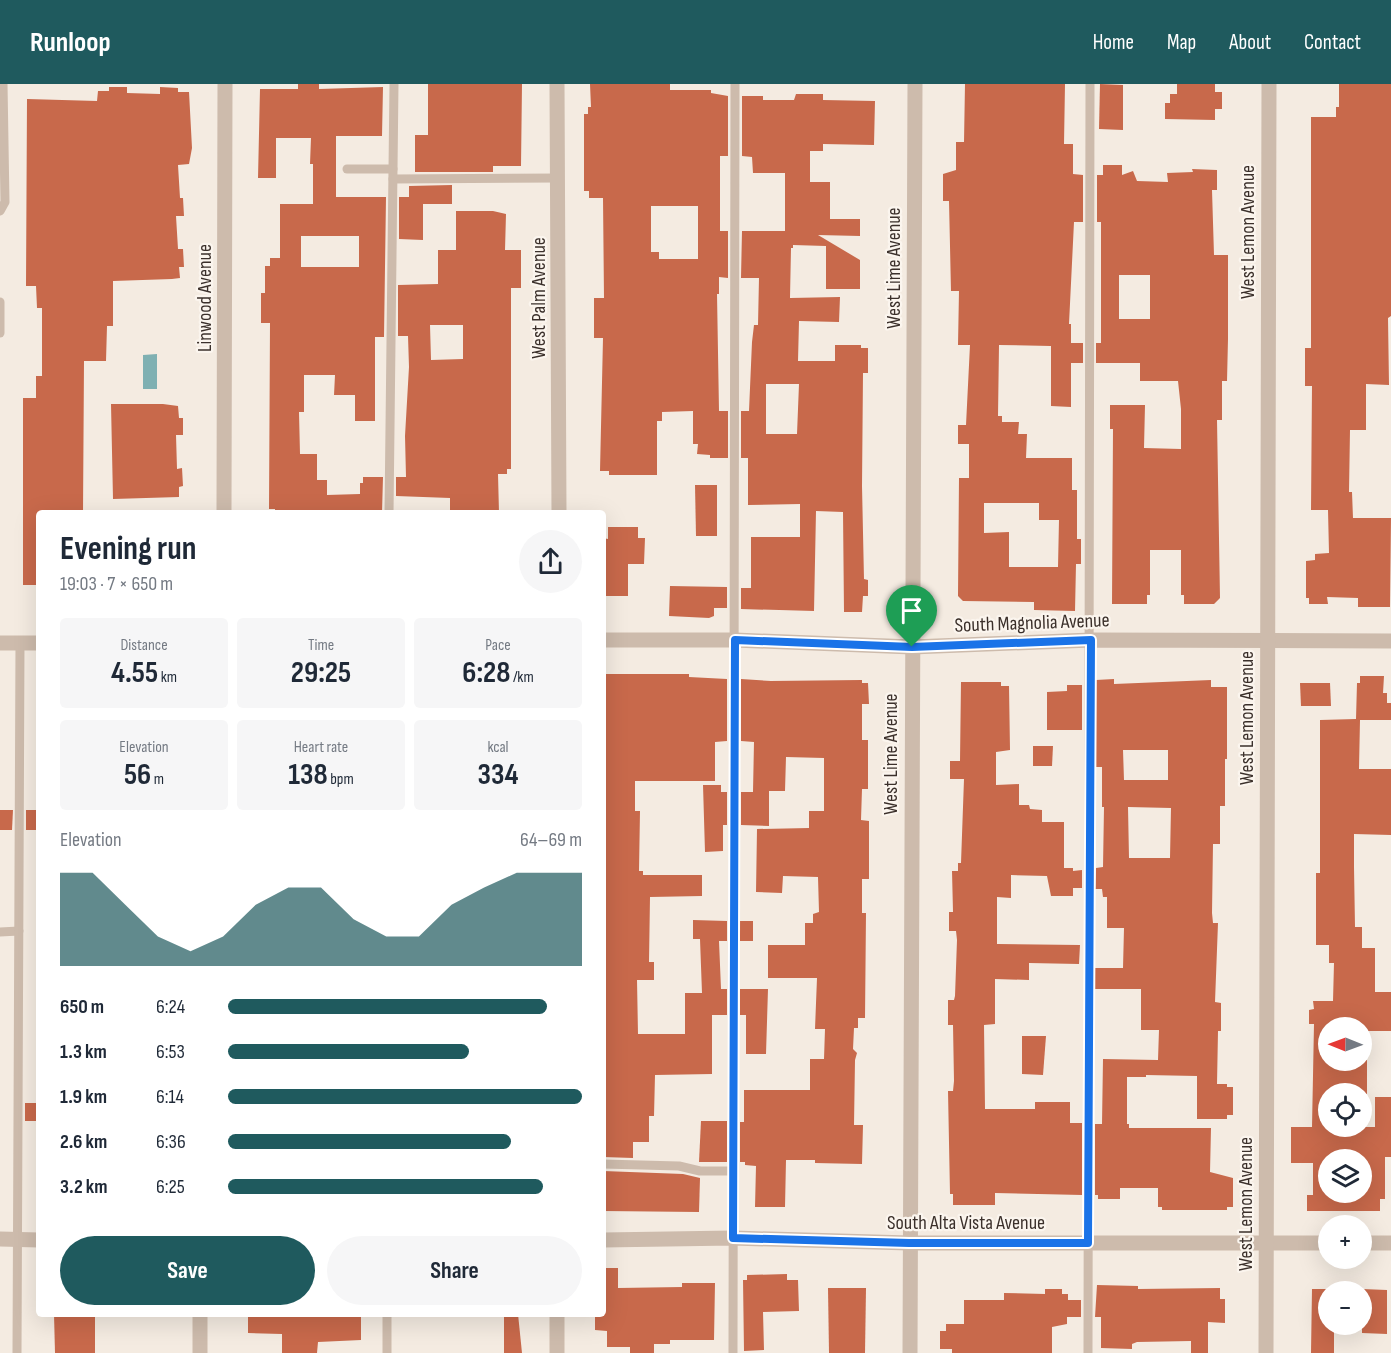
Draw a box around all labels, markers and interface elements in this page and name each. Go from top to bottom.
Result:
text: Runloop [30,26,111,59]
text: Home [1093,30,1134,55]
text: Map [1167,30,1196,55]
text: About [1229,30,1271,55]
text: Contact [1304,30,1361,55]
street label: West Lemon Avenue [1236,165,1260,299]
street label: West Lime Avenue [882,207,906,329]
street label: West Palm Avenue [527,237,551,359]
street label: Linwood Avenue [193,244,217,352]
text: Evening run [60,529,196,569]
button: share [519,530,582,593]
text: 19:03 · 7 × 650 m [60,572,173,596]
pin [886,585,937,647]
icon: arrive [895,594,928,627]
street label: South Magnolia Avenue [954,608,1110,638]
text: Distance [120,636,168,655]
text: Time [308,636,334,655]
text: Pace [485,636,511,655]
street label: West Lemon Avenue [1235,651,1259,785]
text: 4.55 [111,655,158,691]
text: 29:25 [291,655,351,691]
text: 6:28 [462,655,510,691]
text: km [158,668,177,687]
text: /km [510,668,534,687]
street label: West Lime Avenue [879,693,903,815]
text: Elevation [119,738,169,757]
text: Heart rate [294,738,348,757]
text: kcal [487,738,509,757]
text: 56 [124,757,151,793]
text: 138 [288,757,328,793]
text: 334 [478,757,518,793]
text: m [151,770,164,789]
text: bpm [328,770,354,789]
text: Elevation [60,828,122,852]
text: 64–69 m [520,828,582,852]
text: 650 m [60,995,104,1019]
text: 6:24 [156,995,185,1019]
north arrow [1318,1017,1372,1071]
map controls [1318,1017,1372,1335]
text: 1.3 km [60,1040,107,1064]
text: 6:53 [156,1040,185,1064]
button: locate [1318,1083,1372,1137]
text: 1.9 km [60,1085,107,1109]
text: 6:14 [156,1085,184,1109]
text: 2.6 km [60,1130,107,1154]
text: 6:36 [156,1130,186,1154]
street label: West Lemon Avenue [1234,1137,1258,1271]
button: layers [1318,1149,1372,1203]
text: 3.2 km [60,1175,108,1199]
text: 6:25 [156,1175,185,1199]
street label: South Alta Vista Avenue [887,1211,1045,1235]
button: + [1318,1215,1372,1269]
button: Save [60,1236,315,1305]
button: Share [327,1236,582,1305]
button: − [1318,1281,1372,1335]

